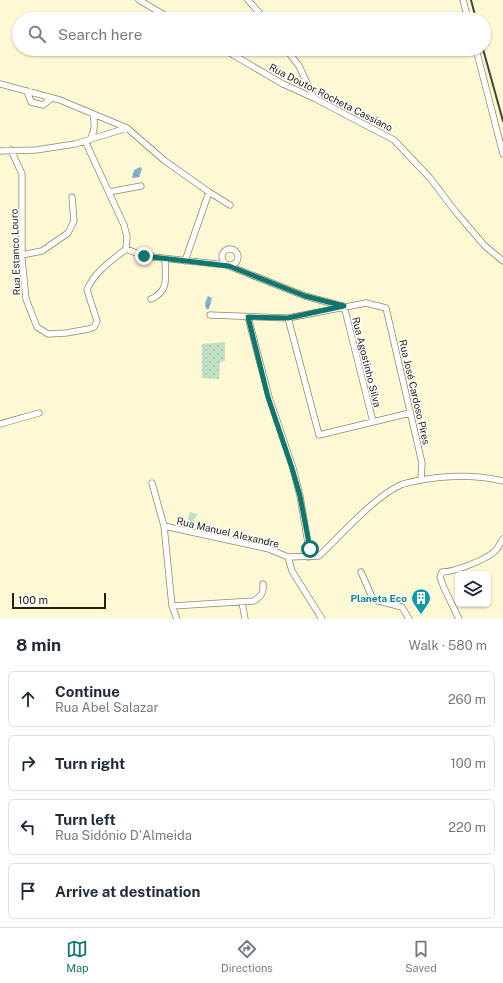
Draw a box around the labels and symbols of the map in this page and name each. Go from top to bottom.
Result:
street label: Rua Doutor Rocheta Cassiano [267,61,395,134]
street label: Rua Estanco Louro [7,208,23,296]
route end [135,247,153,265]
street label: Rua Agostinho Silva [350,316,384,408]
street label: Rua José Cardoso Pires [397,338,433,446]
street label: Rua Manuel Alexandre [176,514,281,550]
route start [301,540,319,558]
building icon: Planeta Eco [410,587,432,615]
scale bar [12,591,106,610]
place label: Planeta Eco [350,592,407,604]

